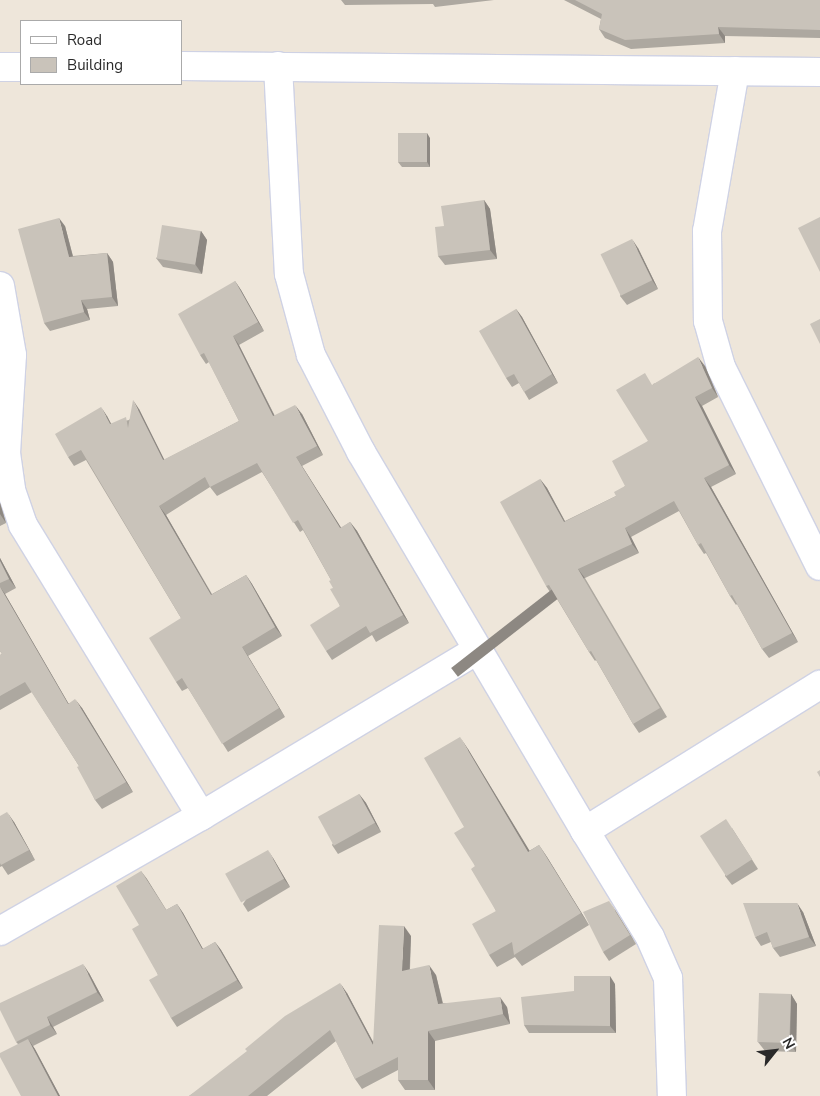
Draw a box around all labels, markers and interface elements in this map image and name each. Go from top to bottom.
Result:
legend [20,20,182,85]
text: Road [67,30,102,50]
text: Building [67,55,123,75]
north arrow [750,1026,800,1076]
text: N [778,1034,799,1053]

